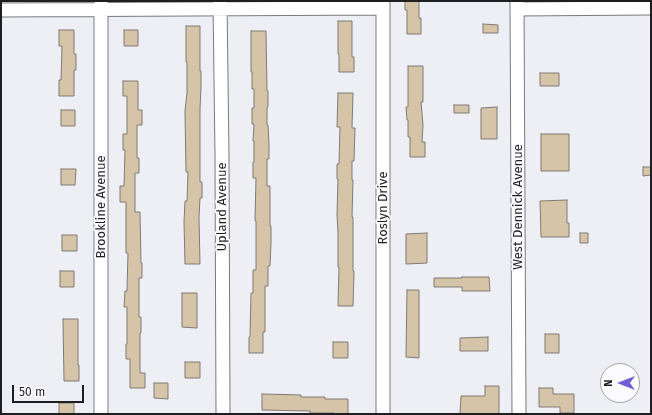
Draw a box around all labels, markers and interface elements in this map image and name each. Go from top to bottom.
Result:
street label: West Dennick Avenue [510,144,526,270]
street label: Brookline Avenue [93,155,109,259]
street label: Upland Avenue [214,162,230,252]
street label: Roslyn Drive [375,172,391,244]
north arrow [600,363,640,403]
scale bar [14,377,86,403]
text: N [602,379,615,387]
text: 50 m [19,385,45,399]

